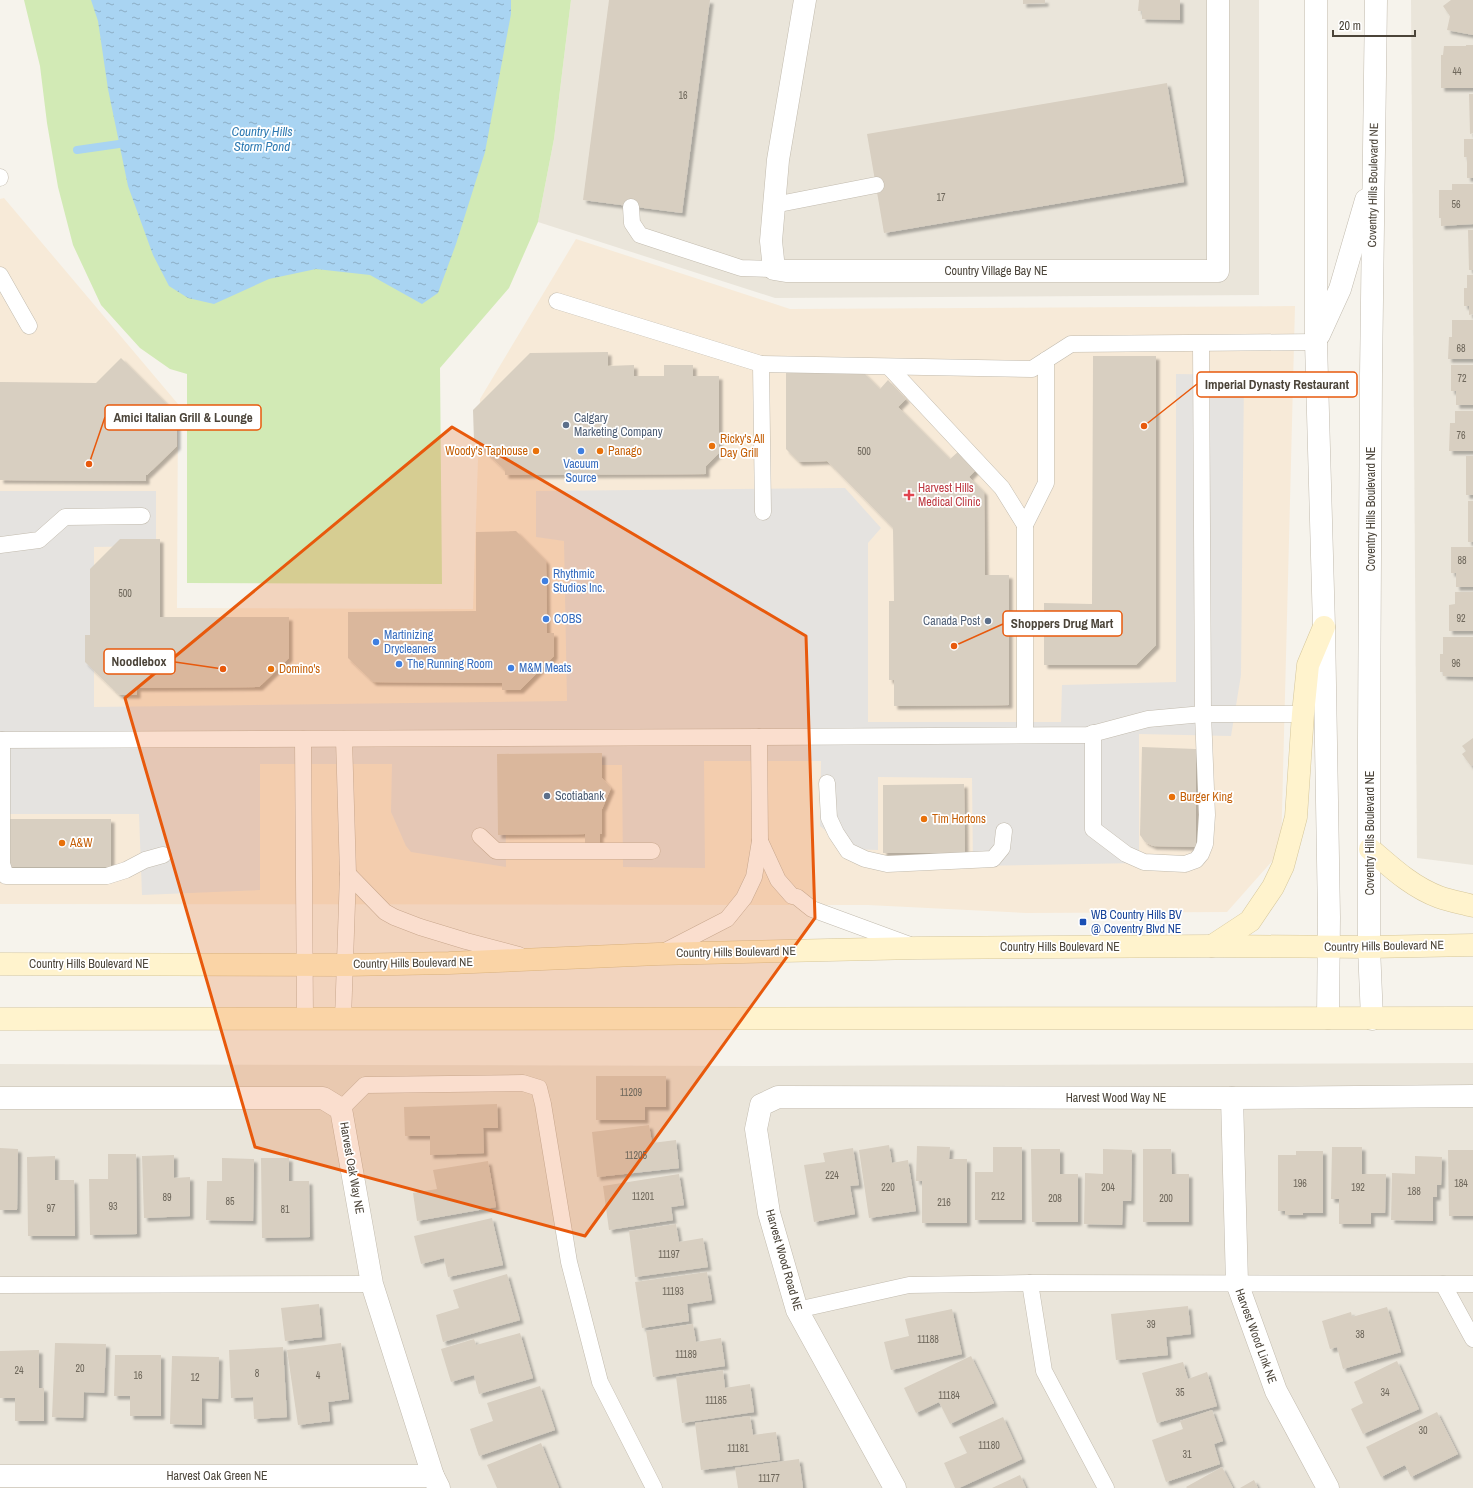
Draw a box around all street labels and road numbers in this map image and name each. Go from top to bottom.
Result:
street label: Coventry Hills Boulevard NE [1364,123,1382,247]
street label: Country Village Bay NE [944,263,1048,279]
street label: Coventry Hills Boulevard NE [1363,447,1379,571]
street label: Coventry Hills Boulevard NE [1362,771,1378,895]
street label: Country Hills Boulevard NE [1324,937,1444,955]
street label: Country Hills Boulevard NE [1000,939,1120,955]
street label: Country Hills Boulevard NE [676,943,796,961]
street label: Country Hills Boulevard NE [353,954,473,972]
street label: Country Hills Boulevard NE [29,956,149,972]
street label: Harvest Wood Way NE [1066,1090,1166,1106]
street label: Harvest Oak Way NE [336,1121,368,1215]
street label: Harvest Wood Road NE [762,1207,806,1313]
street label: Harvest Wood Link NE [1231,1286,1281,1386]
street label: Harvest Oak Green NE [166,1468,268,1484]

